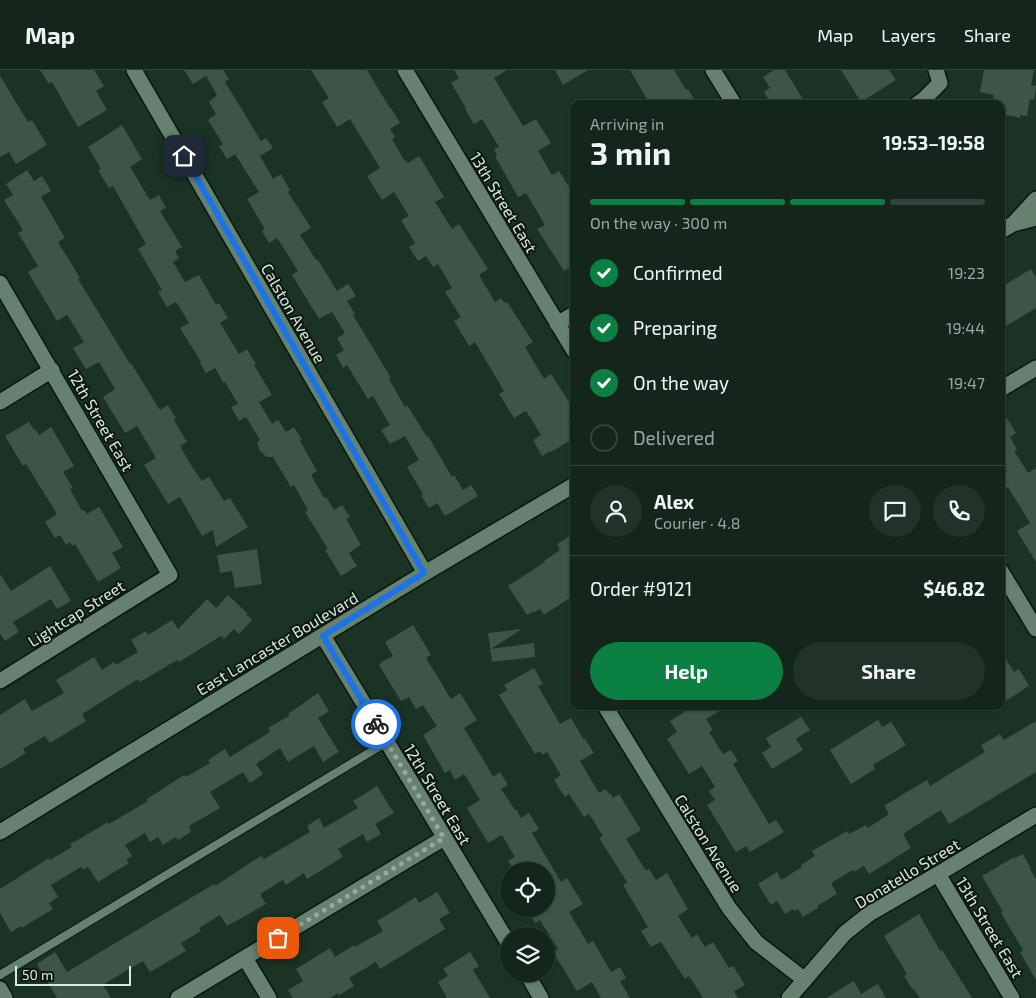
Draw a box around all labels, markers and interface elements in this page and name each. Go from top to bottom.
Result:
text: Map [25,20,75,49]
text: Map [817,24,853,46]
text: Layers [881,24,936,46]
text: Share [964,24,1011,46]
text: Arriving in [590,114,664,133]
text: 19:53–19:58 [883,131,985,154]
text: 3 min [590,133,671,171]
pin [163,135,205,177]
icon: home [170,142,198,170]
street label: 13th Street East [466,148,542,256]
text: On the way · 300 m [590,213,727,232]
icon: check [590,259,618,287]
street label: Calston Avenue [258,260,330,366]
text: Confirmed [633,261,723,284]
text: 19:23 [948,263,985,282]
icon: check [590,314,618,342]
text: Preparing [633,316,717,339]
text: 19:44 [946,318,985,337]
street label: 12th Street East [64,366,138,474]
icon: check [590,369,618,397]
text: On the way [633,371,729,394]
text: 19:47 [948,373,985,392]
text: Delivered [633,426,715,449]
button: person [590,485,642,537]
button: chat [869,485,921,537]
button: phone [933,485,985,537]
text: Alex [654,490,694,513]
text: Courier · 4.8 [654,513,741,532]
street label: Lightcap Street [24,576,128,650]
text: Order #9121 [590,577,692,600]
text: $46.82 [923,577,985,600]
street label: East Lancaster Boulevard [193,587,361,699]
button: Help [590,642,783,700]
button: Share [793,642,985,700]
courier [351,699,401,749]
icon: bike [362,710,390,738]
street label: 12th Street East [400,740,476,848]
street label: Calston Avenue [671,790,747,896]
street label: Donatello Street [851,834,963,912]
map controls [500,862,555,982]
button: locate [500,862,555,917]
street label: 13th Street East [952,873,1028,981]
pin [257,917,299,959]
icon: bag [264,924,292,952]
button: layers [500,927,555,982]
scale bar [15,963,131,986]
text: 50 m [22,966,53,983]

